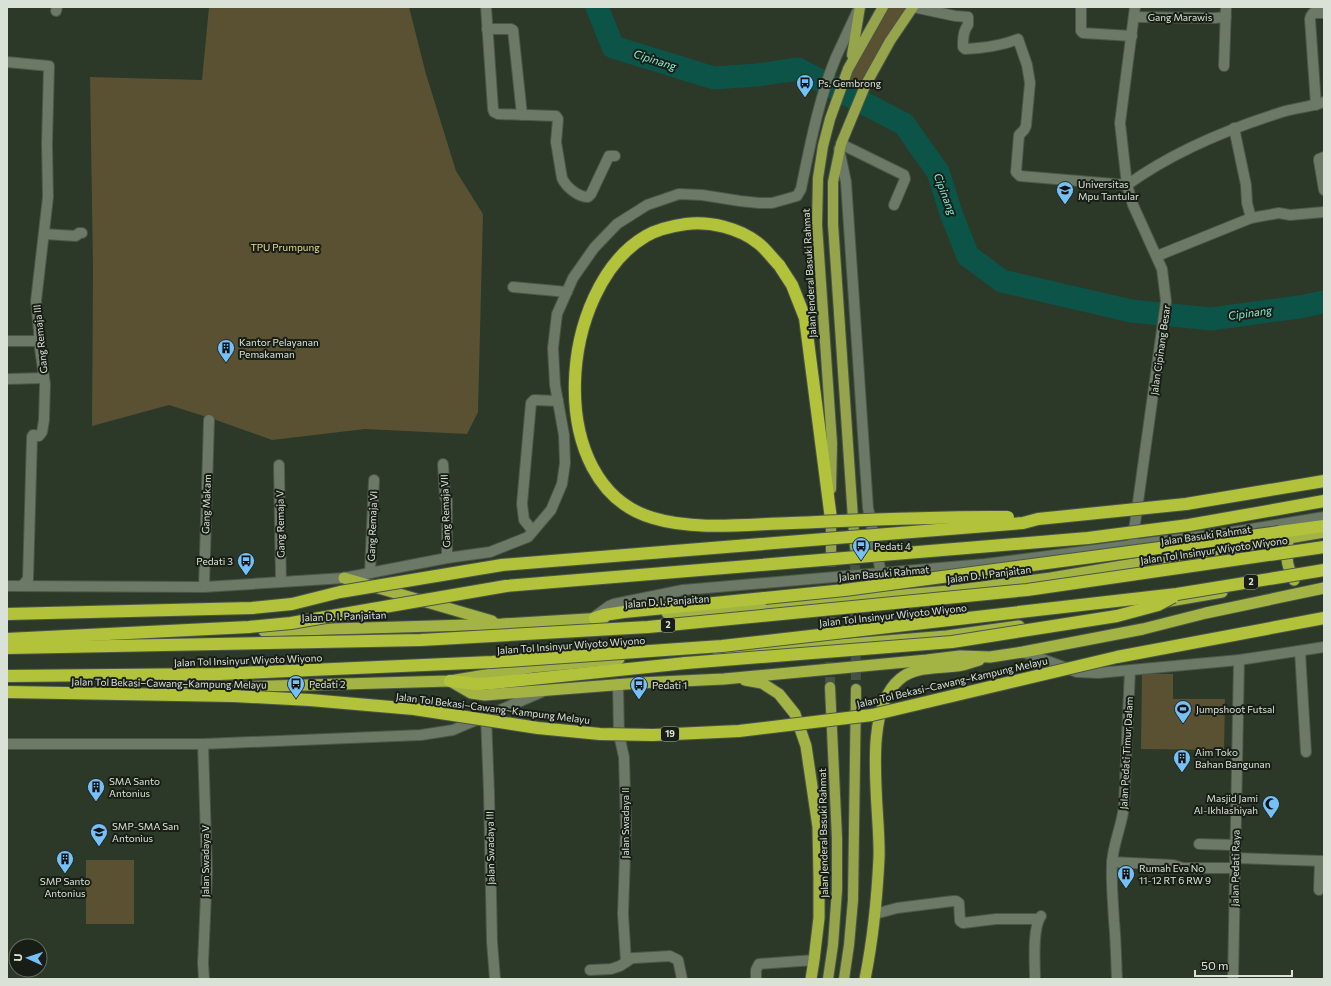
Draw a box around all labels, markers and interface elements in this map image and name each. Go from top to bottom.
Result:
street label: Gang Marawis [1148,11,1213,23]
water label: Cipinang [632,47,679,73]
bus stop icon: Ps. Gembrong [795,73,815,98]
place label: Ps. Gembrong [818,77,882,89]
water label: Cipinang [932,171,960,218]
place label: Universitas Mpu Tantular [1078,178,1139,202]
school or university icon: Universitas Mpu Tantular [1055,180,1075,205]
street label: Jalan Jenderal Basuki Rahmat [800,208,818,338]
park label: TPU Prumpung [250,241,320,253]
water label: Cipinang [1227,303,1274,322]
street label: Gang Remaja III [30,304,50,374]
street label: Jalan Cipinang Besar [1148,304,1172,396]
place label: Kantor Pelayanan Pemakaman [239,336,319,360]
building icon: Kantor Pelayanan Pemakaman [216,338,236,363]
street label: Gang Makam [199,474,213,534]
street label: Gang Remaja VII [438,474,452,548]
street label: Gang Remaja V [273,490,287,558]
street label: Gang Remaja VI [365,491,379,561]
street label: Jalan Basuki Rahmat [1160,523,1252,547]
street label: Jalan Tol Insinyur Wiyoto Wiyono [1140,534,1288,566]
bus stop icon: Pedati 4 [851,536,871,561]
place label: Pedati 4 [874,540,911,552]
bus stop icon: Pedati 3 [236,551,256,576]
place label: Pedati 3 [196,555,233,567]
street label: Jalan Basuki Rahmat [838,563,930,583]
street label: Jalan D. I. Panjaitan [946,563,1032,585]
road number: 2 [1244,575,1258,589]
street label: Jalan D. I. Panjaitan [624,592,710,610]
street label: Jalan Tol Insinyur Wiyoto Wiyono [818,601,968,629]
street label: Jalan D. I. Panjaitan [301,609,387,623]
road number: 2 [661,618,675,632]
street label: Jalan Tol Insinyur Wiyoto Wiyono [496,634,646,656]
street label: Jalan Tol Insinyur Wiyoto Wiyono [174,651,322,669]
street label: Jalan Tol Bekasi–Cawang–Kampung Melayu [855,654,1049,710]
bus stop icon: Pedati 2 [286,674,306,699]
street label: Jalan Tol Bekasi–Cawang–Kampung Melayu [71,675,267,691]
bus stop icon: Pedati 1 [629,675,649,700]
place label: Pedati 2 [309,678,346,690]
place label: Pedati 1 [652,679,687,691]
street label: Jalan Tol Bekasi–Cawang–Kampung Melayu [395,690,591,726]
street label: Jalan Pedati Timur Dalam [1117,696,1135,810]
sports icon: Jumpshoot Futsal [1173,699,1193,724]
place label: Jumpshoot Futsal [1196,703,1275,715]
road number: 19 [661,727,679,741]
place label: Aim Toko Bahan Bangunan [1195,746,1270,770]
building icon: Aim Toko Bahan Bangunan [1172,748,1192,773]
street label: Jalan Jenderal Basuki Rahmat [816,768,830,898]
place label: SMA Santo Antonius [109,775,160,799]
building icon: SMA Santo Antonius [86,777,106,802]
street label: Jalan Swadaya II [619,787,631,859]
place label: Masjid Jami Al-Ikhlashiyah [1194,792,1258,816]
mosque icon: Masjid Jami Al-Ikhlashiyah [1261,794,1281,819]
street label: Jalan Swadaya III [483,811,497,885]
place label: SMP-SMA San Antonius [112,820,179,844]
school or university icon: SMP-SMA San Antonius [89,822,109,847]
street label: Jalan Swadaya V [199,825,211,897]
street label: Jalan Pedati Raya [1228,830,1242,906]
building icon: SMP Santo Antonius [55,849,75,874]
place label: Rumah Eva No 11-12 RT 6 RW 9 [1139,862,1211,886]
building icon: Rumah Eva No 11-12 RT 6 RW 9 [1116,864,1136,889]
place label: SMP Santo Antonius [40,875,90,899]
north arrow [8,938,48,978]
scale bar [1195,952,1292,978]
text: U [11,953,24,962]
text: 50 m [1201,958,1229,972]

